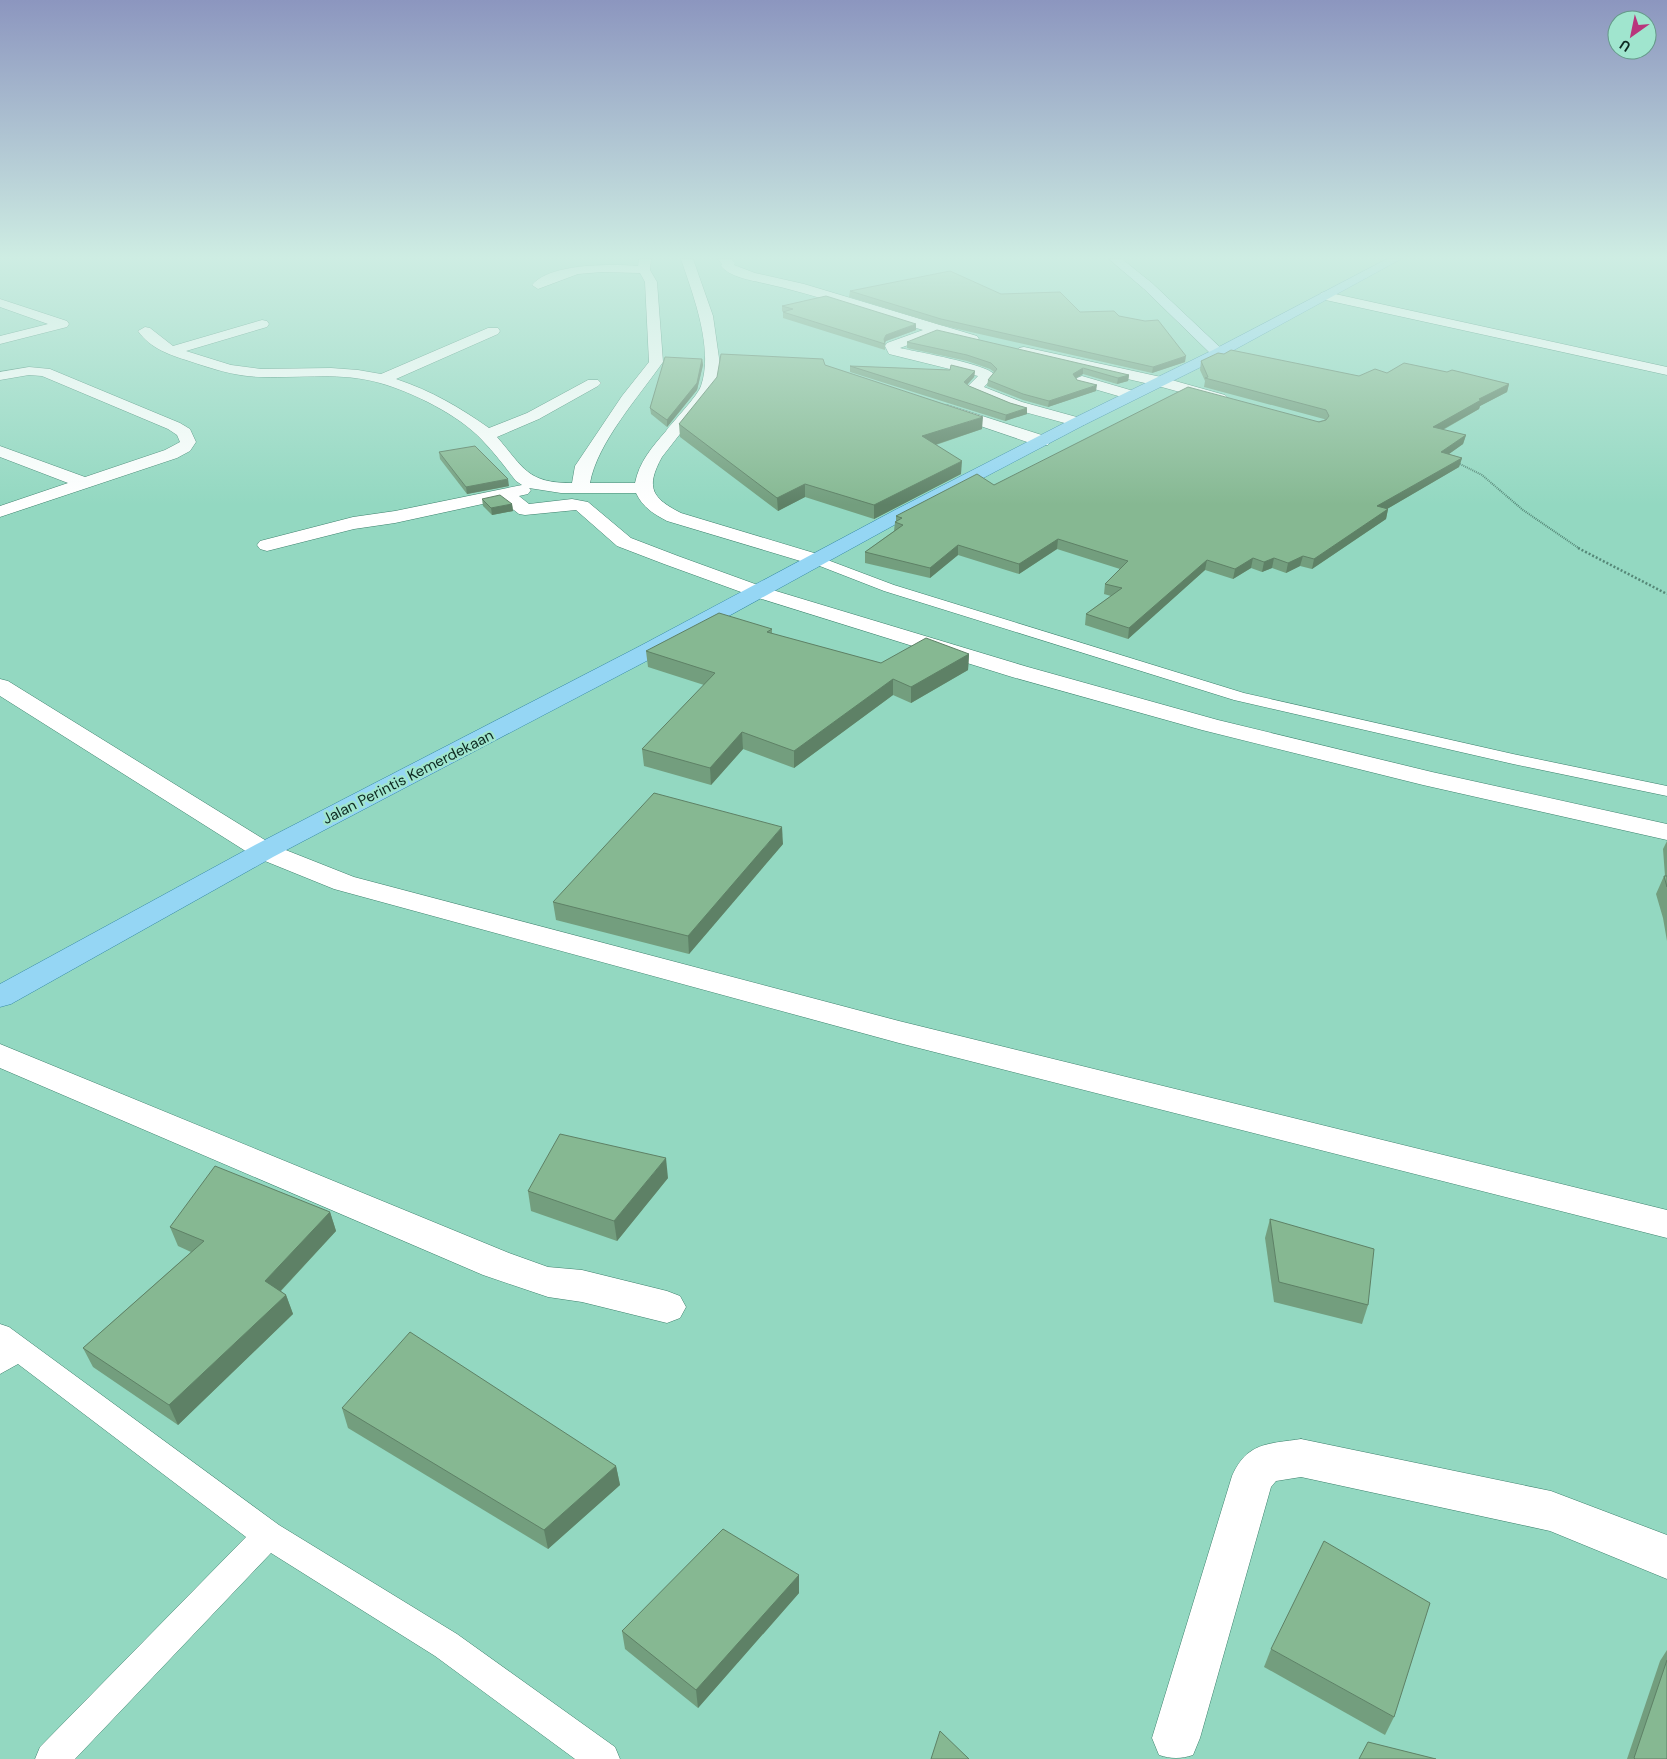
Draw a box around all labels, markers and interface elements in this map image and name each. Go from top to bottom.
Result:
north arrow [1607,10,1657,60]
text: U [1616,36,1634,56]
street label: Jalan Perintis Kemerdekaan [319,725,497,829]

